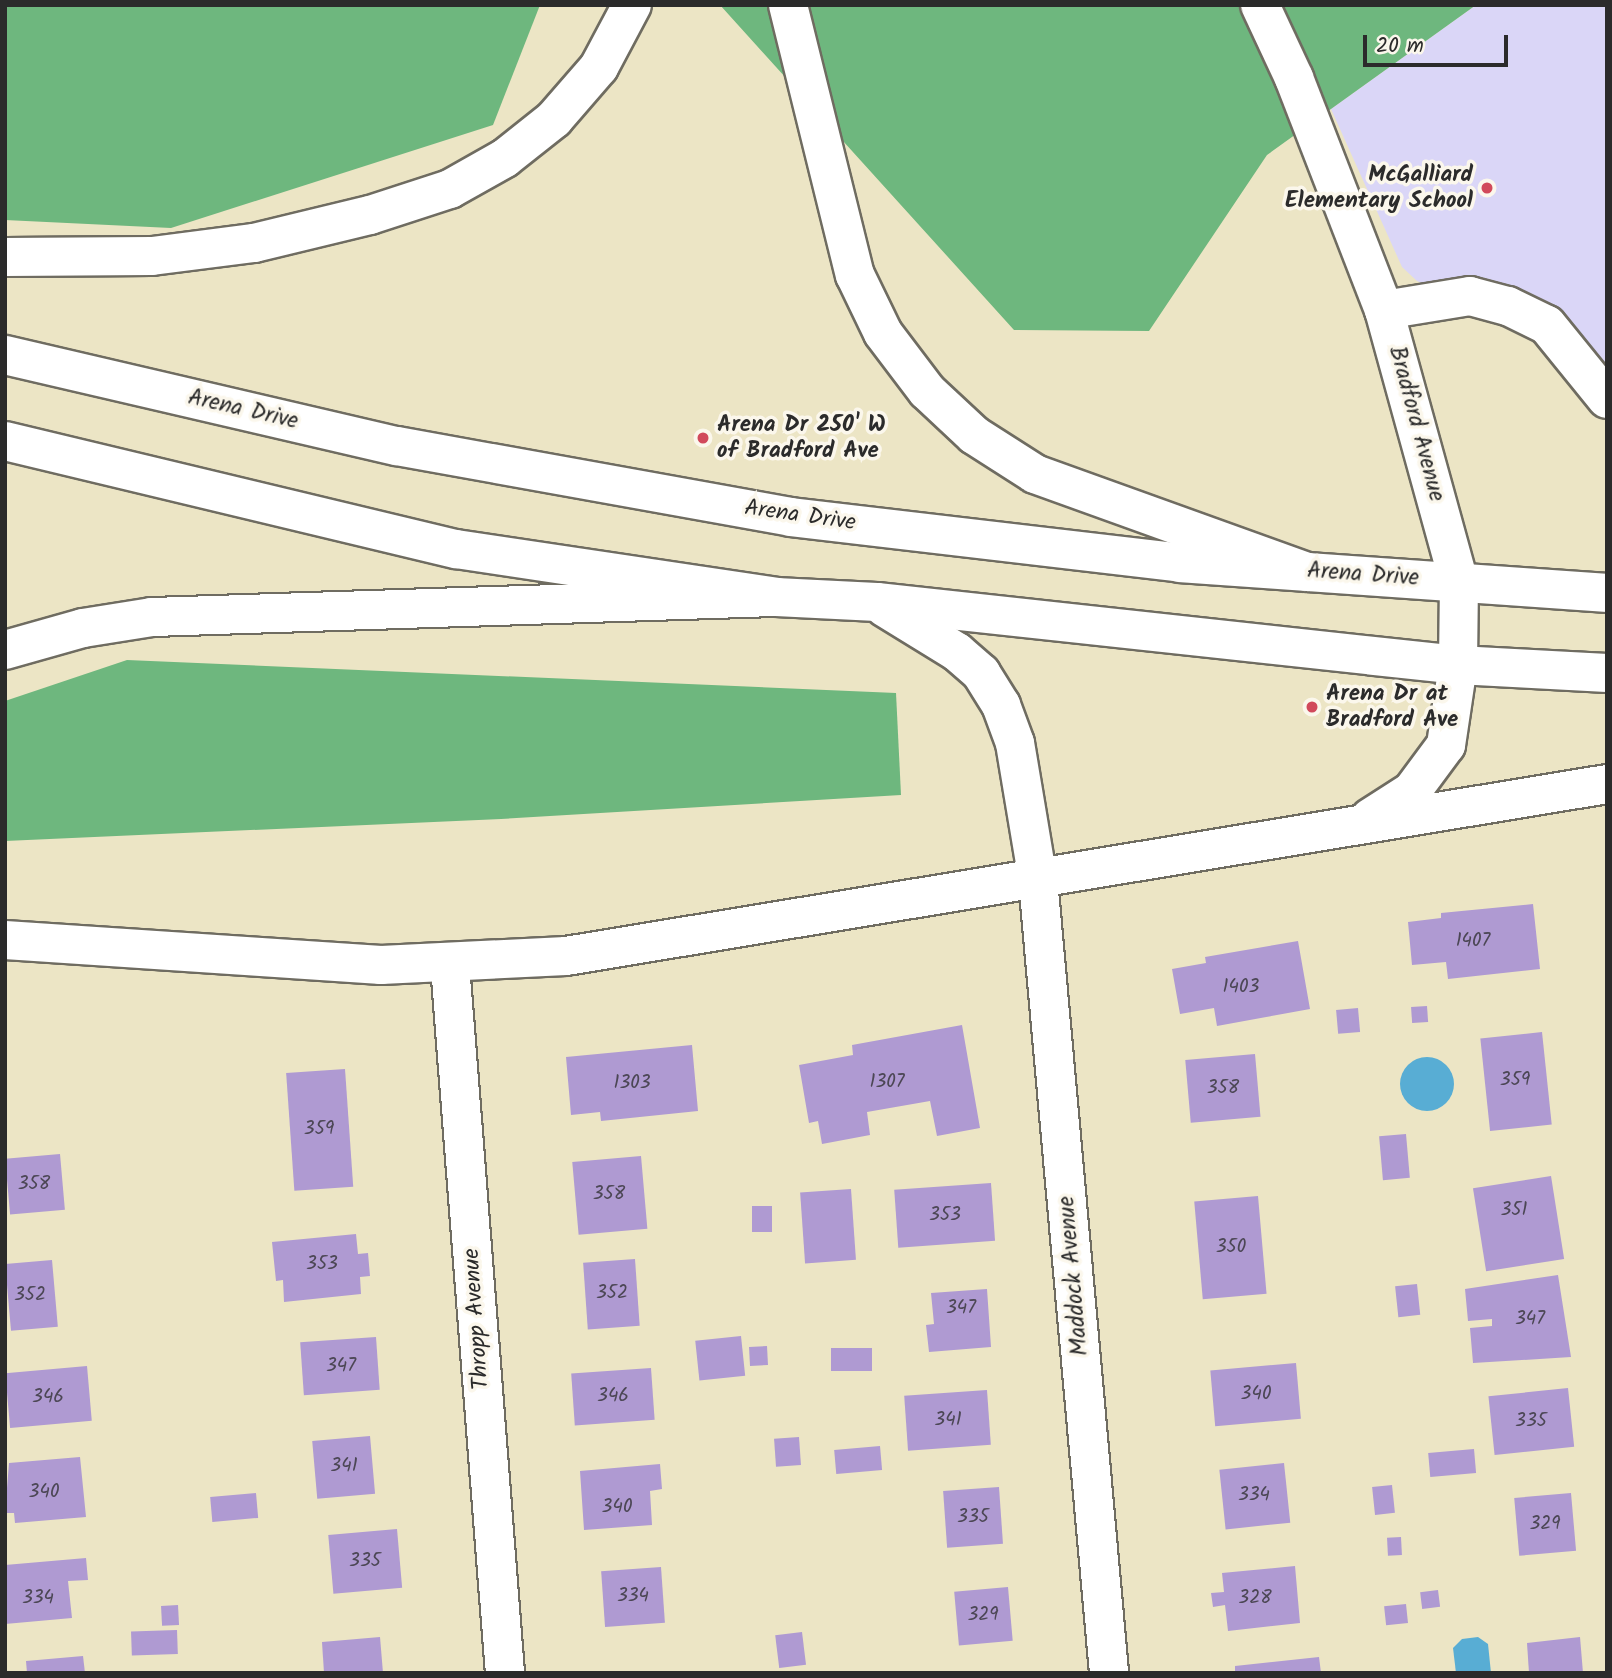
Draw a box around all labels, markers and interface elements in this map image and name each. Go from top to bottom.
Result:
scale bar [1367,21,1512,65]
text: 20 m [1376,30,1424,63]
place label: McGalliard Elementary School [1285,161,1473,215]
marker: McGalliard Elementary School [1479,180,1495,196]
street label: Bradford Avenue [1382,343,1450,505]
street label: Arena Drive [185,384,301,436]
place label: Arena Dr 250' W of Bradford Ave [717,411,886,465]
marker: Arena Dr 250' W of Bradford Ave [695,430,711,446]
street label: Arena Drive [743,495,857,537]
street label: Arena Drive [1306,557,1420,593]
place label: Arena Dr at Bradford Ave [1326,680,1458,734]
marker: Arena Dr at Bradford Ave [1304,699,1320,715]
house number: 1407 [1456,931,1490,953]
house number: 1403 [1223,977,1259,999]
house number: 359 [1500,1070,1530,1092]
house number: 1307 [869,1072,905,1094]
house number: 1303 [613,1073,651,1095]
house number: 358 [1207,1078,1239,1100]
house number: 359 [304,1119,334,1141]
house number: 358 [18,1174,50,1196]
house number: 358 [593,1184,625,1206]
street label: Maddock Avenue [1053,1195,1095,1357]
house number: 351 [1500,1200,1528,1222]
house number: 353 [929,1205,961,1227]
house number: 350 [1216,1237,1246,1259]
street label: Thropp Avenue [458,1247,496,1391]
house number: 353 [306,1254,338,1276]
house number: 352 [596,1283,628,1305]
house number: 352 [14,1285,46,1307]
house number: 347 [946,1298,976,1320]
house number: 347 [1515,1309,1545,1331]
house number: 347 [326,1356,356,1378]
house number: 340 [1241,1384,1271,1406]
house number: 346 [597,1386,629,1408]
house number: 346 [32,1387,64,1409]
house number: 341 [934,1410,962,1432]
house number: 335 [1515,1411,1547,1433]
house number: 341 [330,1456,358,1478]
house number: 340 [29,1482,59,1504]
house number: 334 [1238,1485,1270,1507]
house number: 340 [602,1497,632,1519]
house number: 335 [957,1507,989,1529]
house number: 329 [1529,1514,1561,1536]
house number: 335 [349,1551,381,1573]
house number: 334 [617,1586,649,1608]
house number: 334 [22,1588,54,1610]
house number: 328 [1238,1588,1272,1610]
house number: 329 [967,1605,999,1627]

